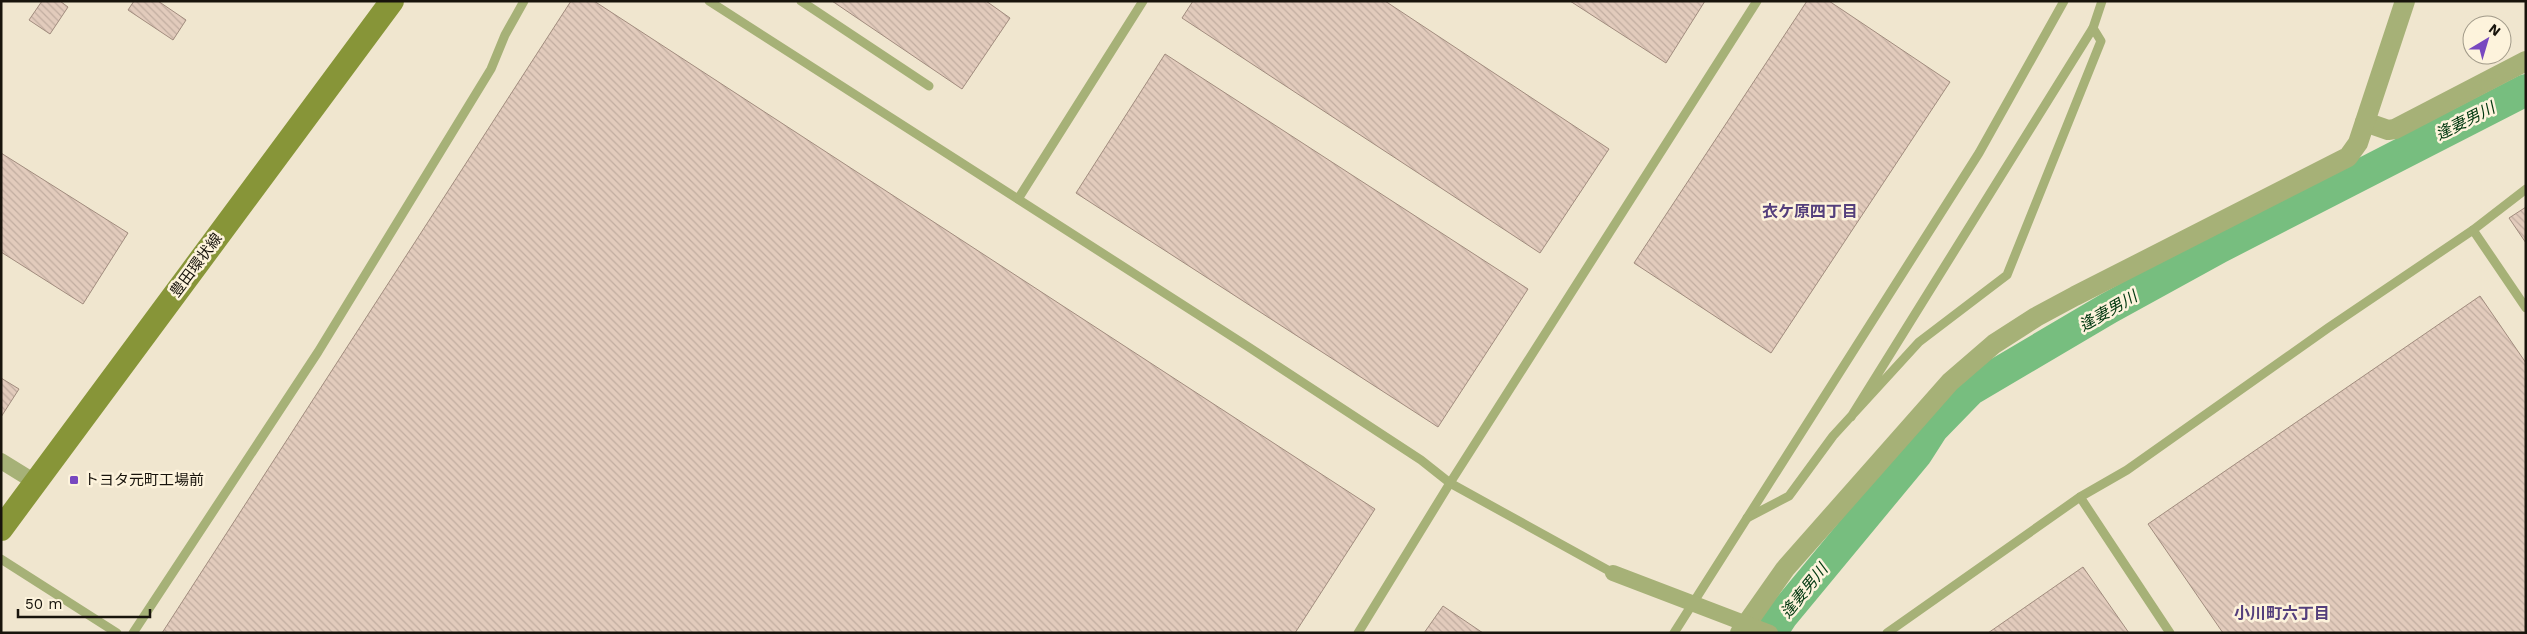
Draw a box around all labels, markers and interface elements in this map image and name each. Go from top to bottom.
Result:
north arrow [2462,15,2512,65]
text: N [2486,20,2504,39]
water label: 逢妻男川 [2432,97,2500,144]
district label: 衣ケ原四丁目 [1762,202,1858,221]
street label: 豊田環状線 [166,230,226,300]
water label: 逢妻男川 [2076,286,2142,335]
place label: トヨタ元町工場前 [84,471,204,489]
marker: トヨタ元町工場前 [68,474,80,486]
water label: 逢妻男川 [1776,559,1833,622]
scale bar [18,586,150,618]
text: 50 m [25,595,62,613]
district label: 小川町六丁目 [2234,604,2330,623]

